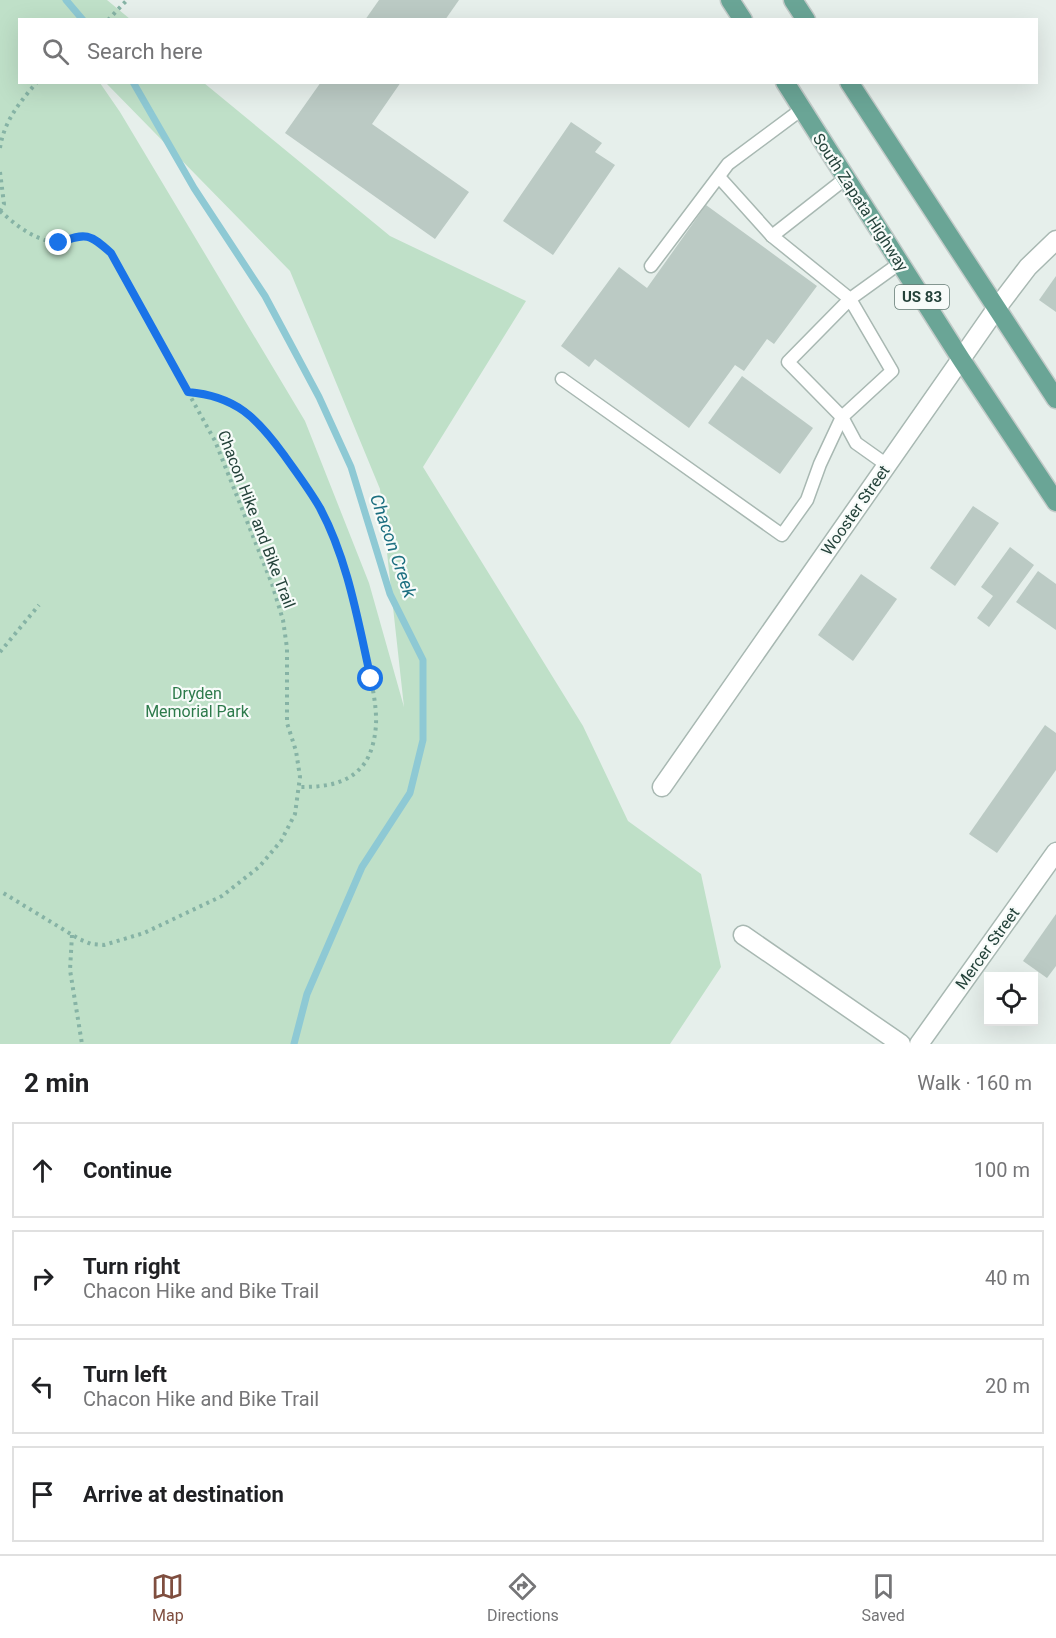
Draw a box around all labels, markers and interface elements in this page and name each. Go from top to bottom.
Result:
search box [18,18,1038,84]
icon: search [39,35,72,68]
text: Search here [87,39,203,64]
street label: South Zapata Highway [809,130,913,275]
route end [45,229,71,255]
road number: US 83 [895,285,949,309]
street label: Chacon Hike and Bike Trail [214,428,299,611]
street label: Wooster Street [817,462,894,559]
water label: Chacon Creek [366,491,421,601]
route start [357,665,383,691]
park label: Dryden Memorial Park [145,684,250,721]
street label: Mercer Street [951,904,1023,993]
map controls [984,972,1038,1026]
button: locate [984,972,1038,1026]
text: 2 min [24,1068,89,1098]
text: Walk · 160 m [917,1071,1032,1095]
icon: ahead [26,1154,59,1187]
text: Continue [83,1158,172,1183]
text: 100 m [974,1158,1030,1182]
text: Turn right [83,1254,180,1279]
icon: right [26,1262,59,1295]
text: 40 m [985,1266,1030,1290]
text: Chacon Hike and Bike Trail [83,1279,319,1303]
text: Turn left [83,1362,167,1387]
icon: left [26,1370,59,1403]
text: 20 m [985,1374,1030,1398]
text: Chacon Hike and Bike Trail [83,1387,319,1411]
icon: arrive [26,1478,59,1511]
text: Arrive at destination [83,1482,284,1507]
tab: Map [151,1570,184,1625]
tab: Directions [487,1570,559,1625]
tab: Saved [861,1570,905,1625]

